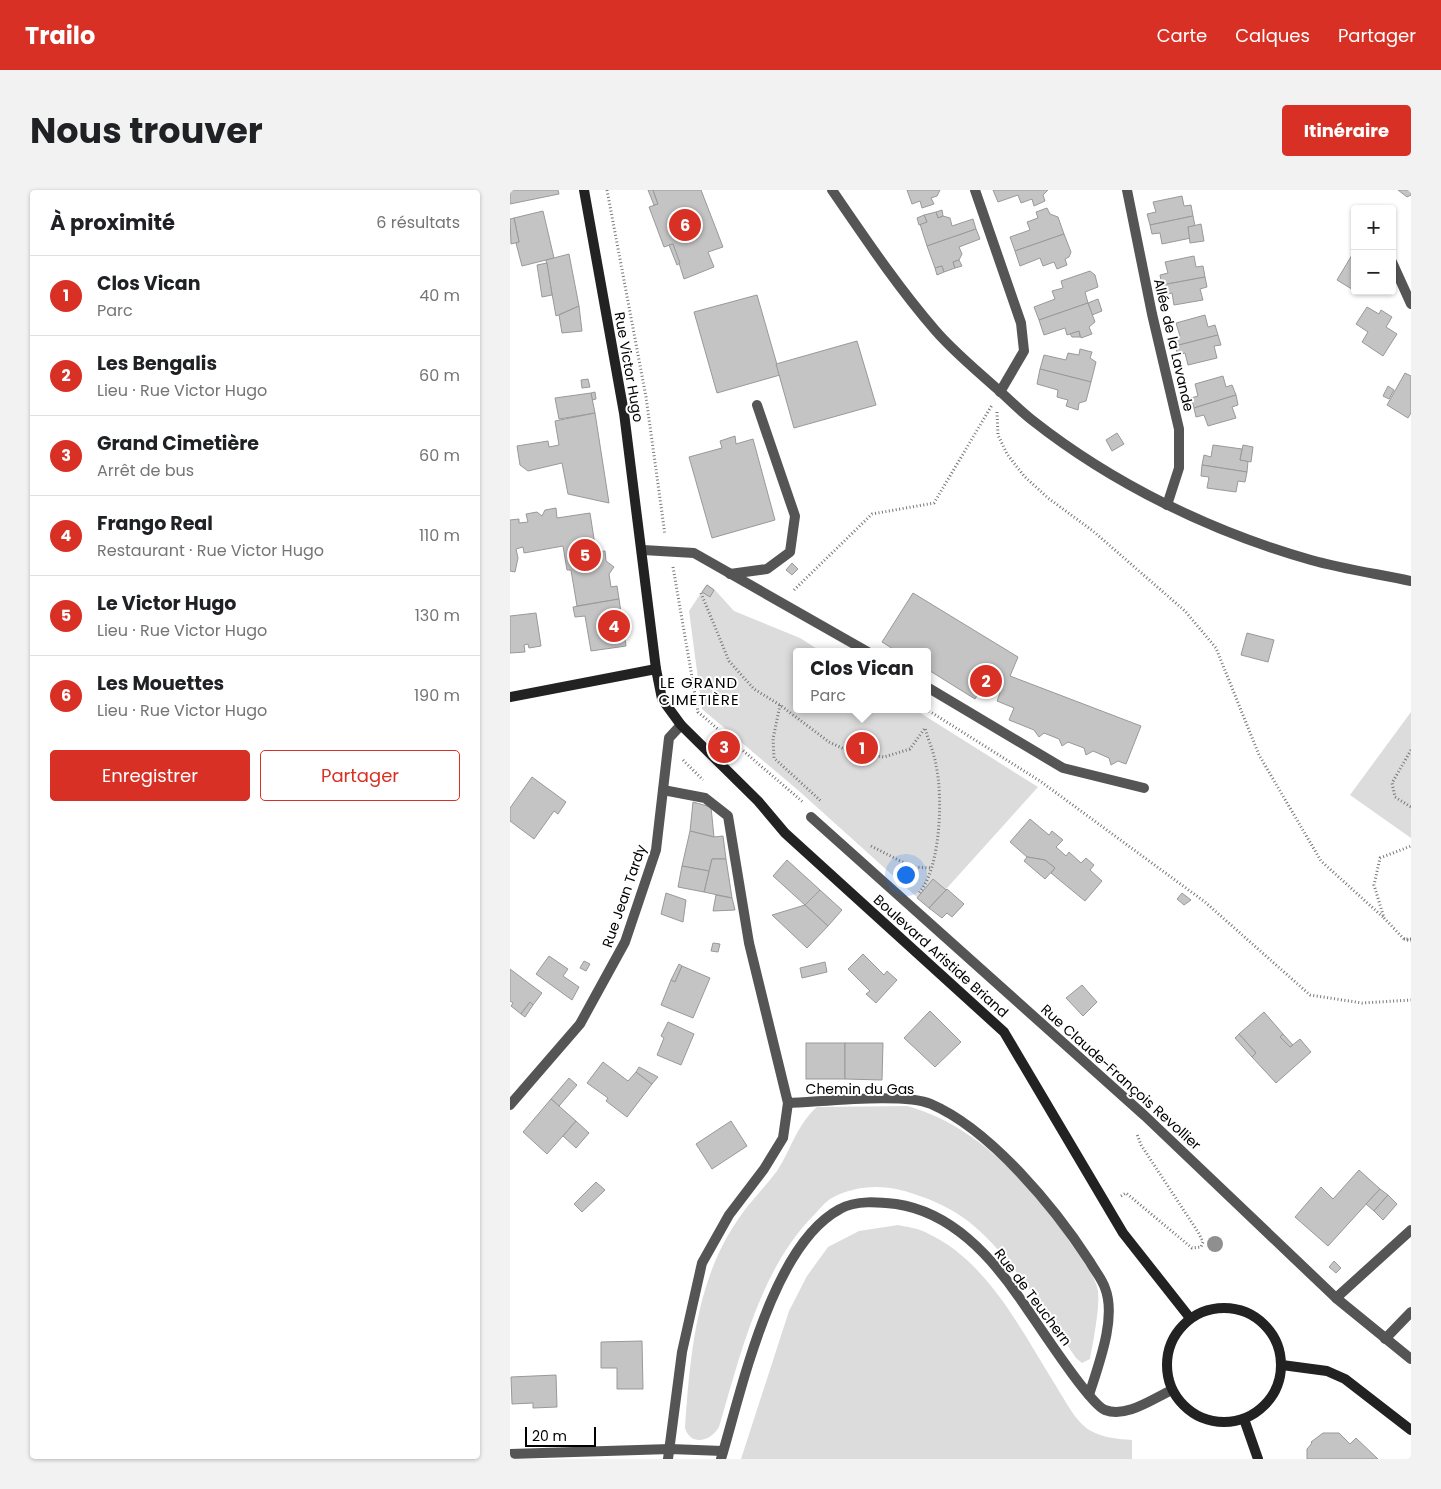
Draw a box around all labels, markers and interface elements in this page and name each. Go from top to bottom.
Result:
text: Trailo [25,19,95,52]
text: Carte [1157,23,1207,48]
text: Calques [1235,23,1310,48]
text: Partager [1338,23,1416,48]
button: Itinéraire [1282,105,1411,156]
text: Nous trouver [30,106,263,155]
map controls [1351,205,1396,295]
button: + [1351,205,1396,250]
pin: 6 [669,206,701,244]
text: À proximité [50,208,175,237]
text: 6 résultats [376,211,460,234]
button: − [1351,250,1396,295]
text: Clos Vican [97,270,201,297]
street label: Allée de la Lavande [1149,277,1199,414]
text: 1 [63,284,69,307]
text: 40 m [419,284,460,307]
text: Parc [97,299,133,322]
street label: Rue Victor Hugo [609,310,649,424]
text: Les Bengalis [97,350,217,377]
text: 2 [61,364,71,387]
text: 60 m [419,364,460,387]
text: Lieu · Rue Victor Hugo [97,379,267,402]
text: Grand Cimetière [97,430,259,457]
text: 3 [61,444,71,467]
text: 60 m [419,444,460,467]
text: Arrêt de bus [97,459,194,482]
text: Frango Real [97,510,213,537]
text: 4 [61,524,71,547]
text: 110 m [419,524,460,547]
pin: 5 [569,536,601,574]
text: Restaurant · Rue Victor Hugo [97,539,324,562]
text: Le Victor Hugo [97,590,236,617]
text: 5 [61,604,71,627]
text: 130 m [415,604,460,627]
pin: 4 [598,607,630,645]
text: Lieu · Rue Victor Hugo [97,619,267,642]
popup [793,648,931,713]
text: Clos Vican [810,655,914,682]
pin: 2 [970,662,1002,700]
text: Les Mouettes [97,670,224,697]
district label: LE GRAND CIMETIÈRE [658,672,740,710]
text: 6 [61,684,71,707]
text: 190 m [414,684,460,707]
text: Parc [810,684,846,707]
text: Lieu · Rue Victor Hugo [97,699,267,722]
pin: 3 [708,728,740,766]
pin: 1 [846,729,878,767]
button: Enregistrer [50,750,250,801]
button: Partager [260,750,460,801]
street label: Rue Jean Tardy [597,842,651,950]
your location [893,862,919,888]
street label: Boulevard Aristide Briand [869,890,1013,1022]
street label: Rue Claude-François Revollier [1037,1000,1205,1154]
street label: Chemin du Gas [806,1079,914,1099]
street label: Rue de Teuchern [990,1244,1076,1350]
scale bar [525,1424,596,1447]
text: 20 m [532,1426,567,1446]

